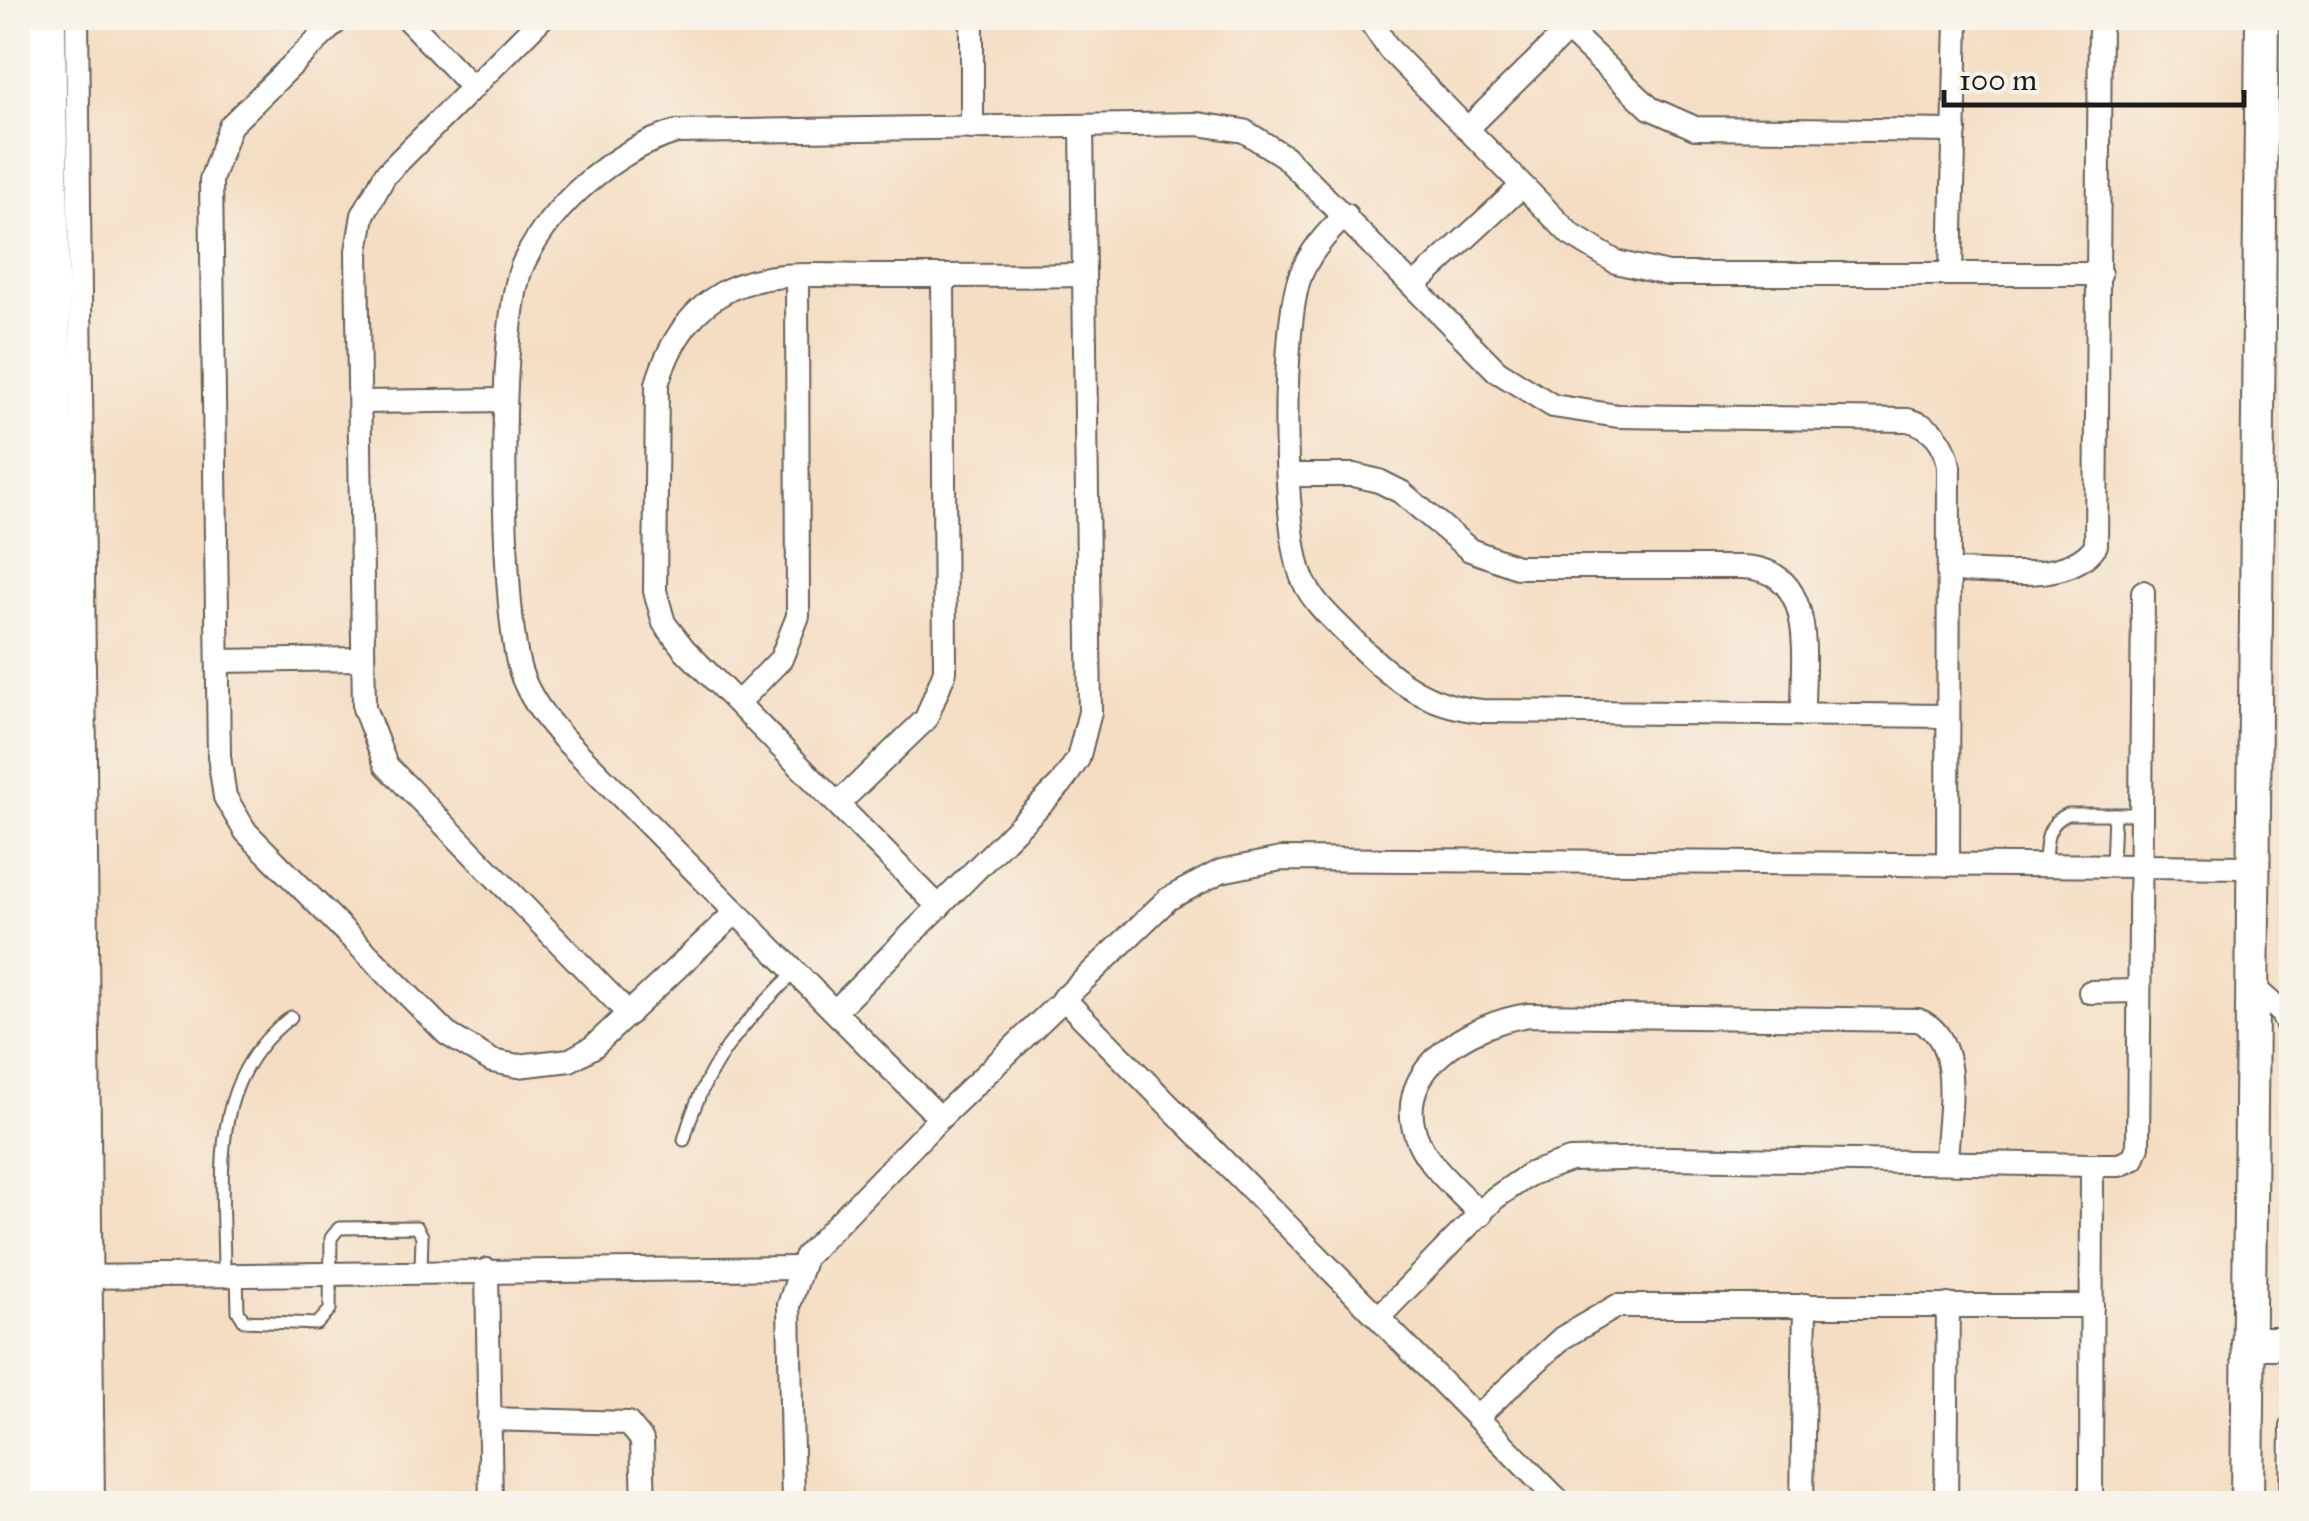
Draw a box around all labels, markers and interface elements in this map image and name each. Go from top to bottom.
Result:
scale bar [1944,45,2244,107]
text: 100 m [1959,62,2037,98]

